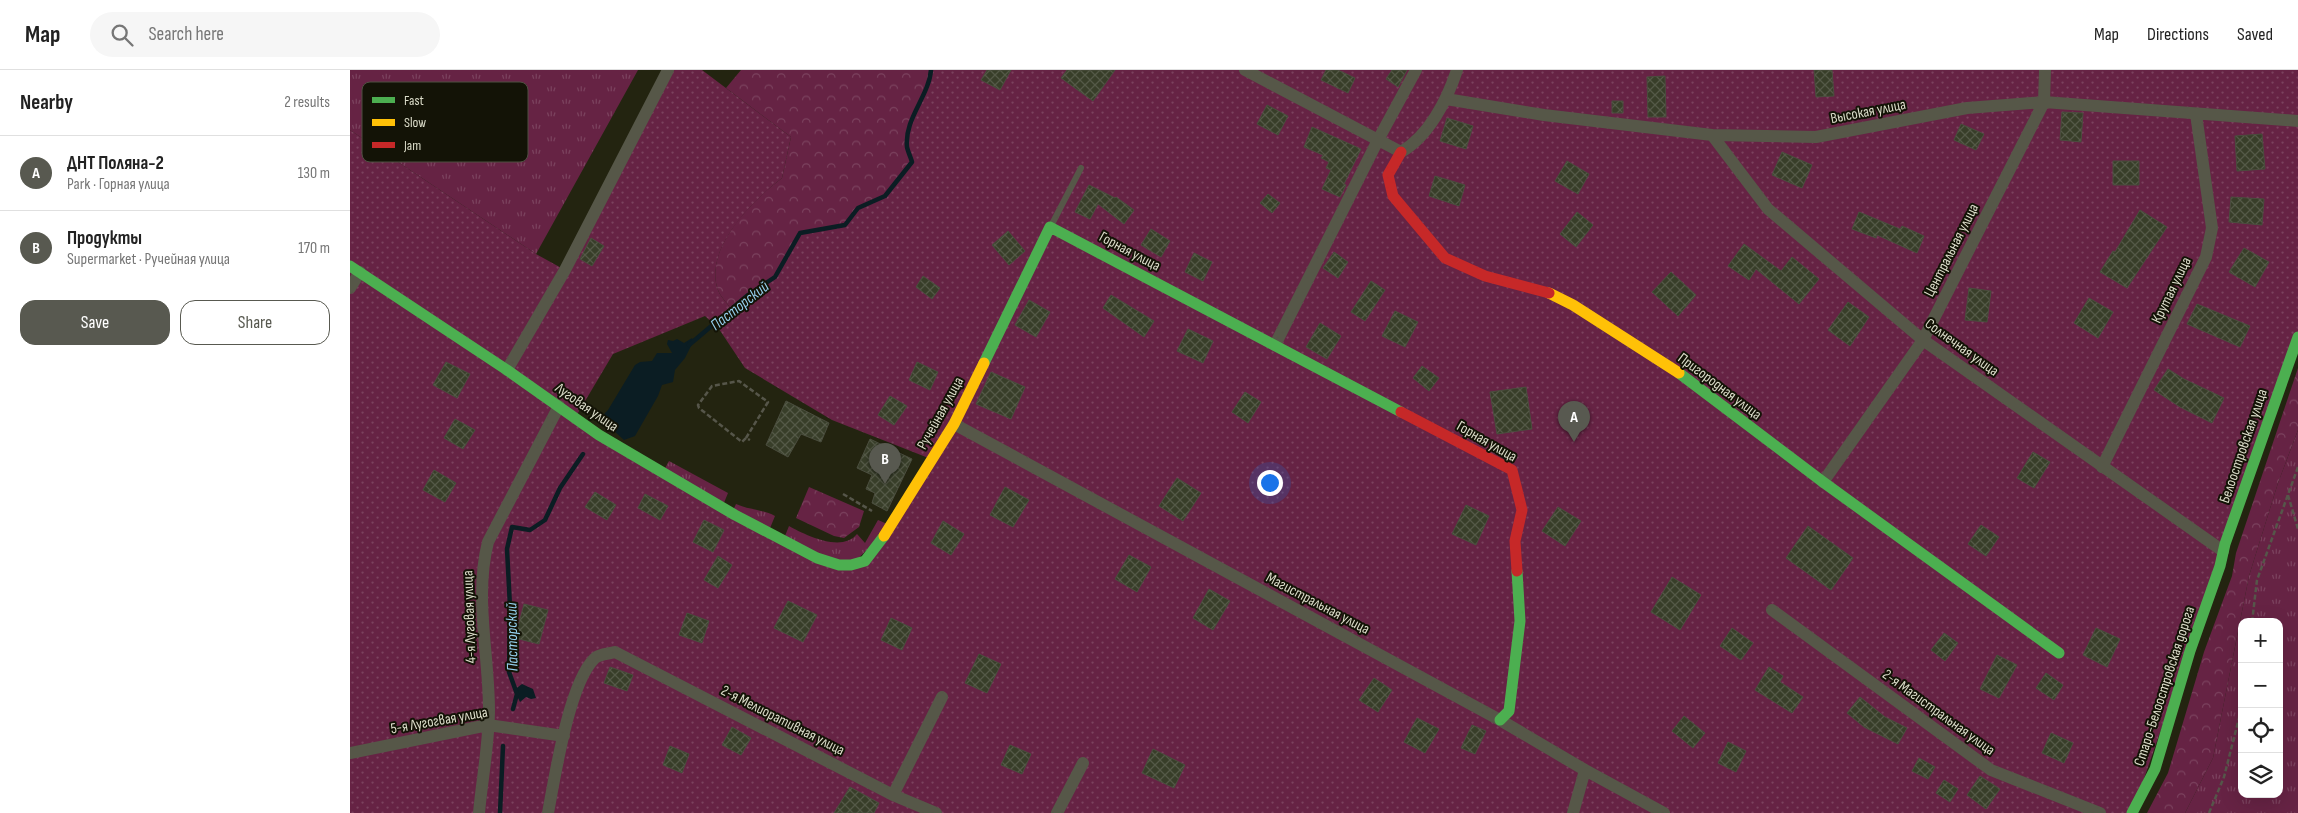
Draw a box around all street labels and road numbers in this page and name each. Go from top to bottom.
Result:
street label: Высокая улица [1829,95,1908,128]
street label: Центральная улица [1920,200,1983,300]
street label: Горная улица [1096,227,1164,276]
street label: Крутая улица [2147,254,2196,327]
street label: Солнечная улица [1921,314,2002,381]
street label: Пригородная улица [1674,349,1766,424]
street label: Ручейная улица [913,373,968,453]
street label: Луговая улица [551,378,622,436]
street label: Белоостровская улица [2215,386,2272,506]
street label: Горная улица [1453,417,1520,466]
street label: Магистральная улица [1263,568,1373,639]
street label: 4-я Луговая улица [458,570,481,664]
street label: Старо-Белоостровская дорога [2130,604,2199,768]
street label: 2-я Магистральная улица [1879,665,1999,760]
street label: 2-я Мелиоративная улица [718,681,848,760]
street label: 5-я Лугогвая улица [389,703,489,738]

